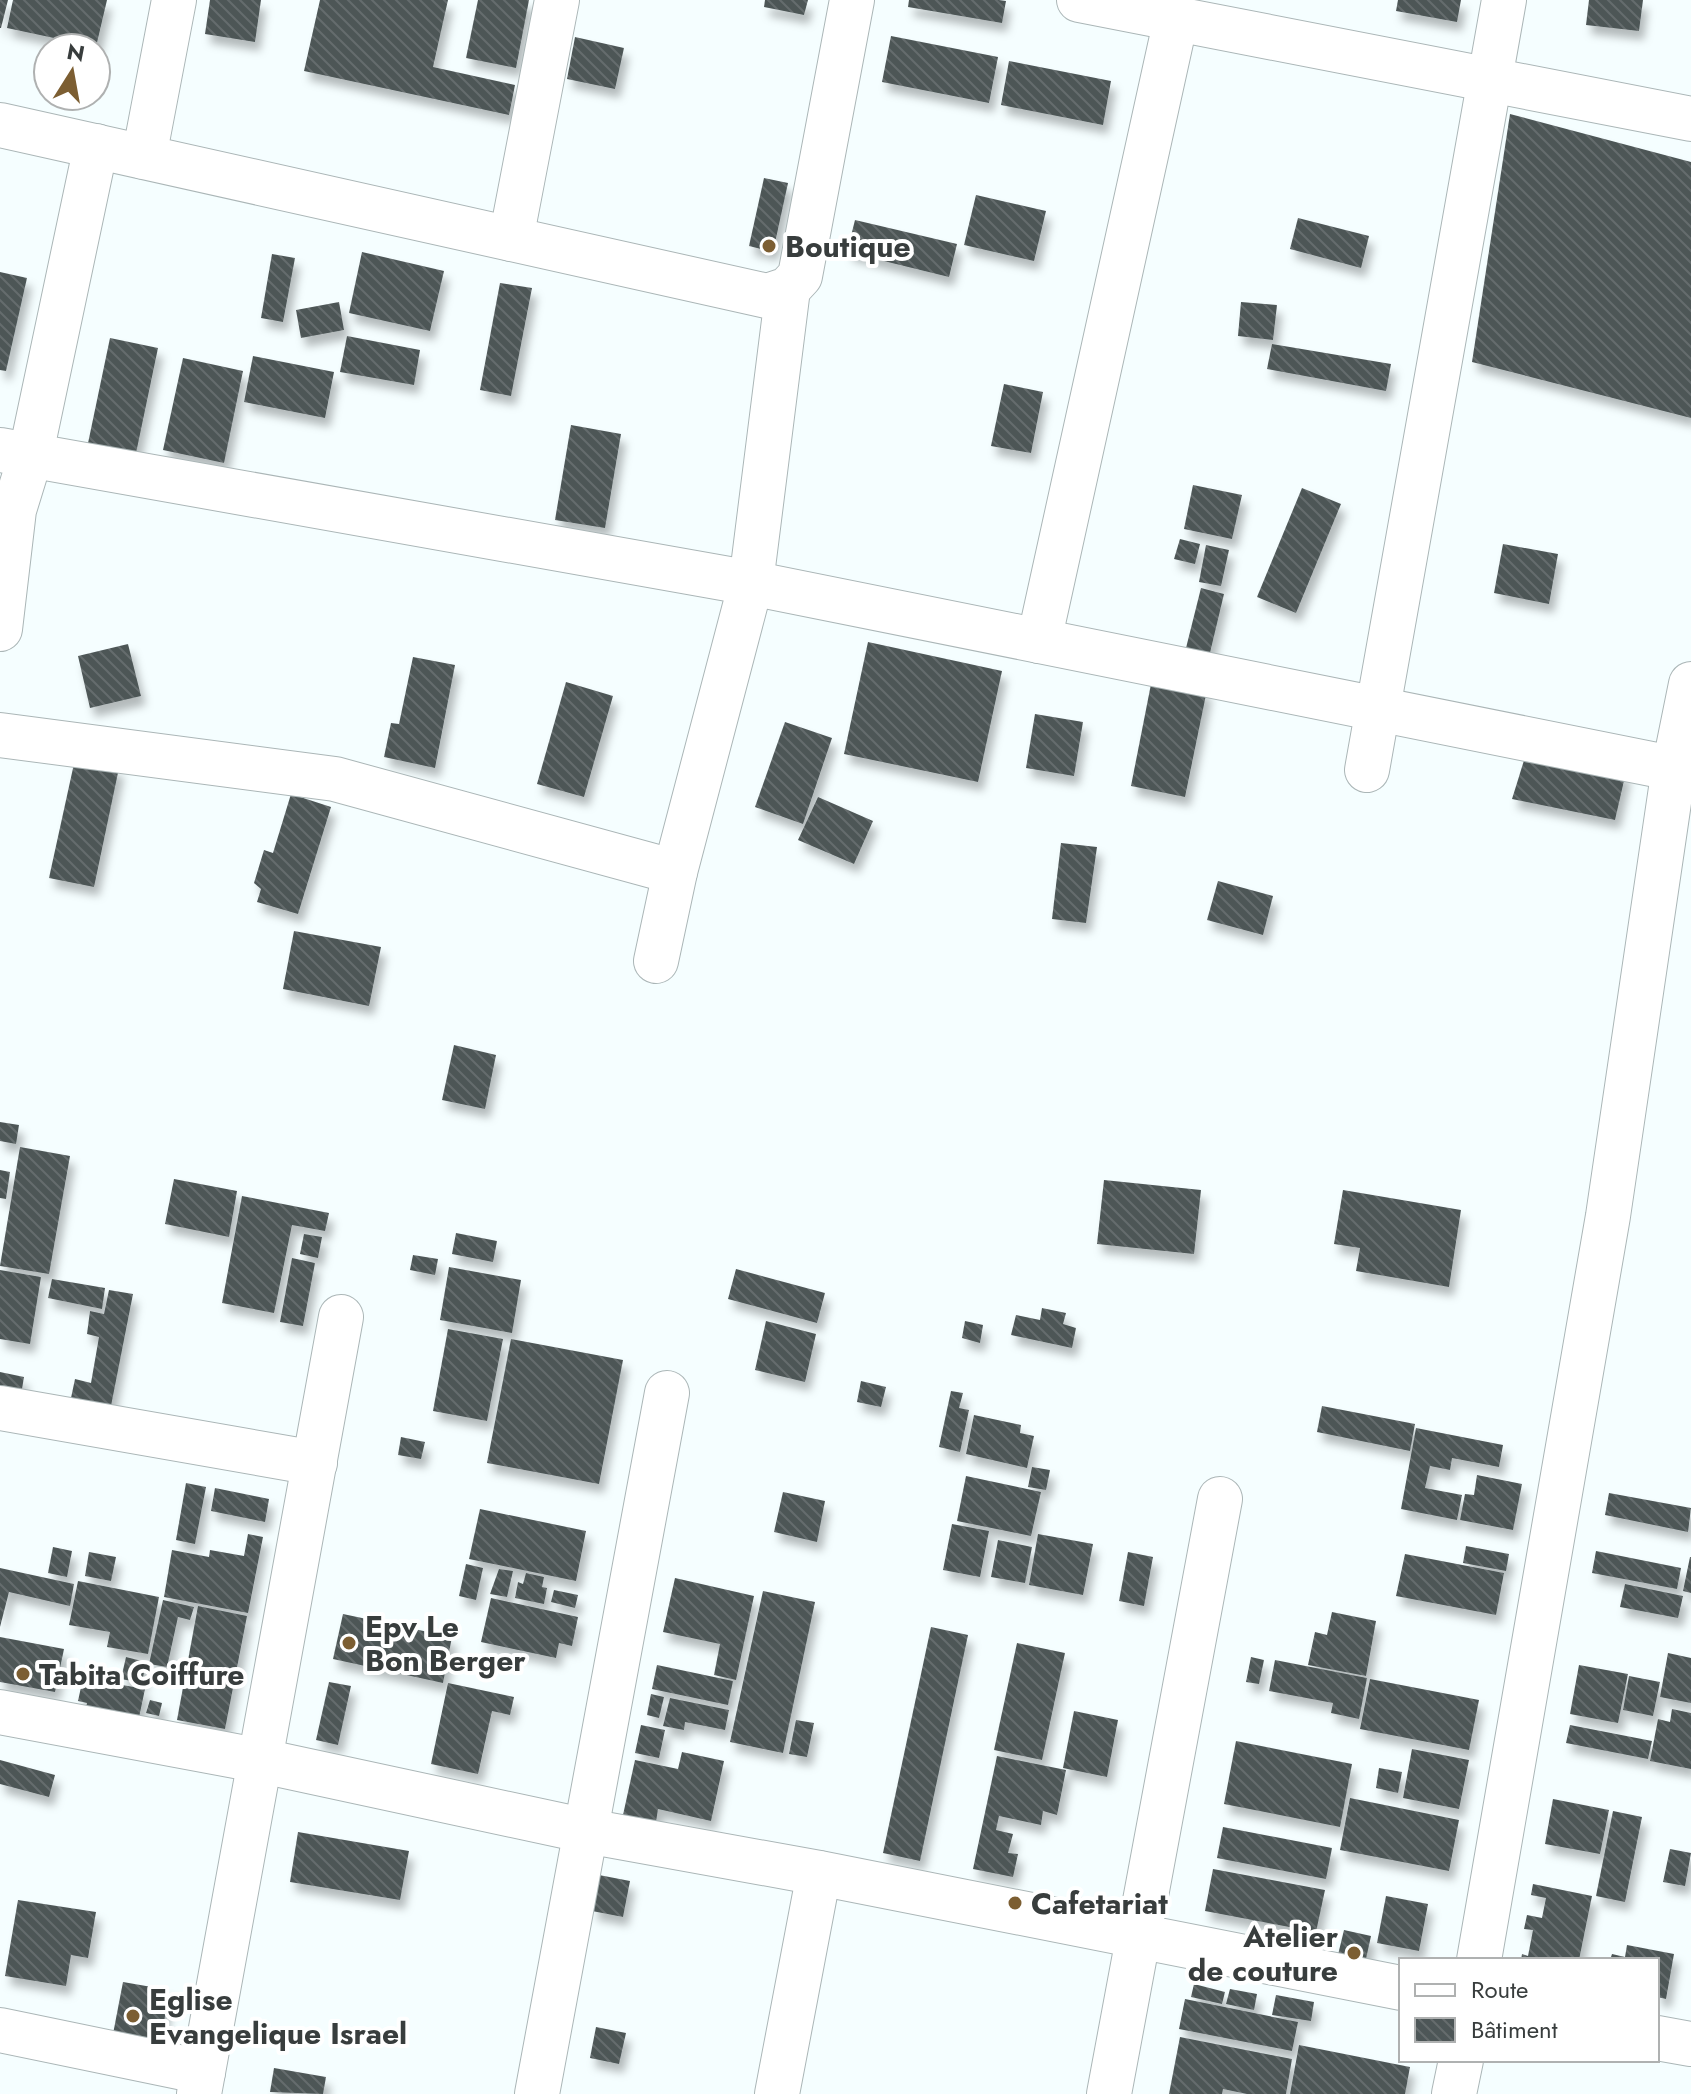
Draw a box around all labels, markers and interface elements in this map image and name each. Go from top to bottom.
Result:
north arrow [32,32,112,112]
text: N [64,35,87,70]
place label: Boutique [785,225,911,268]
marker: Boutique [760,237,778,255]
place label: Epv Le Bon Berger [365,1605,526,1682]
marker: Epv Le Bon Berger [340,1634,358,1652]
place label: Tabita Coiffure [39,1653,244,1696]
marker: Tabita Coiffure [14,1665,32,1683]
place label: Cafetariat [1031,1882,1168,1925]
marker: Cafetariat [1006,1894,1024,1912]
place label: Atelier de couture [1188,1915,1339,1992]
marker: Atelier de couture [1345,1944,1363,1962]
legend [1399,1958,1659,2062]
text: Route [1471,1972,1528,2007]
place label: Eglise Evangelique Israel [149,1978,407,2055]
marker: Eglise Evangelique Israel [124,2007,142,2025]
text: Bâtiment [1471,2012,1558,2047]

